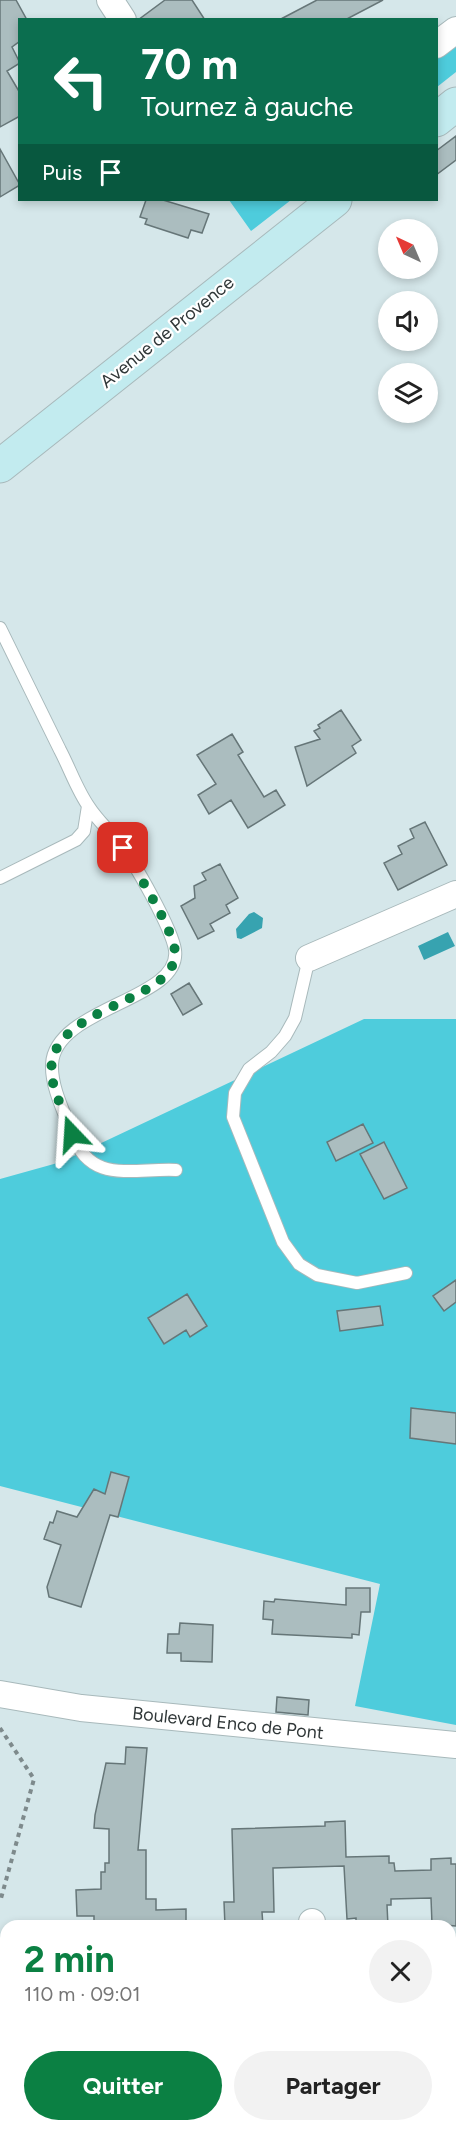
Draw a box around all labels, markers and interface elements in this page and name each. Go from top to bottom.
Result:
text: 70 m [141,39,238,90]
icon: left [42,42,120,120]
text: Tournez à gauche [141,90,353,123]
icon: arrive [94,156,127,189]
text: Puis [42,159,82,186]
north arrow [378,219,438,279]
map controls [378,219,438,423]
street label: Avenue de Provence [96,271,238,393]
button: sound [378,291,438,351]
button: layers [378,363,438,423]
pin [97,822,148,873]
icon: arrive [106,831,139,864]
position arrow [40,1102,104,1166]
street label: Boulevard Enco de Pont [131,1702,325,1744]
text: 2 min [24,1938,115,1981]
button: close [369,1940,432,2003]
text: 110 m · 09:01 [24,1982,141,2006]
button: Quitter [24,2051,222,2120]
button: Partager [234,2051,432,2120]

